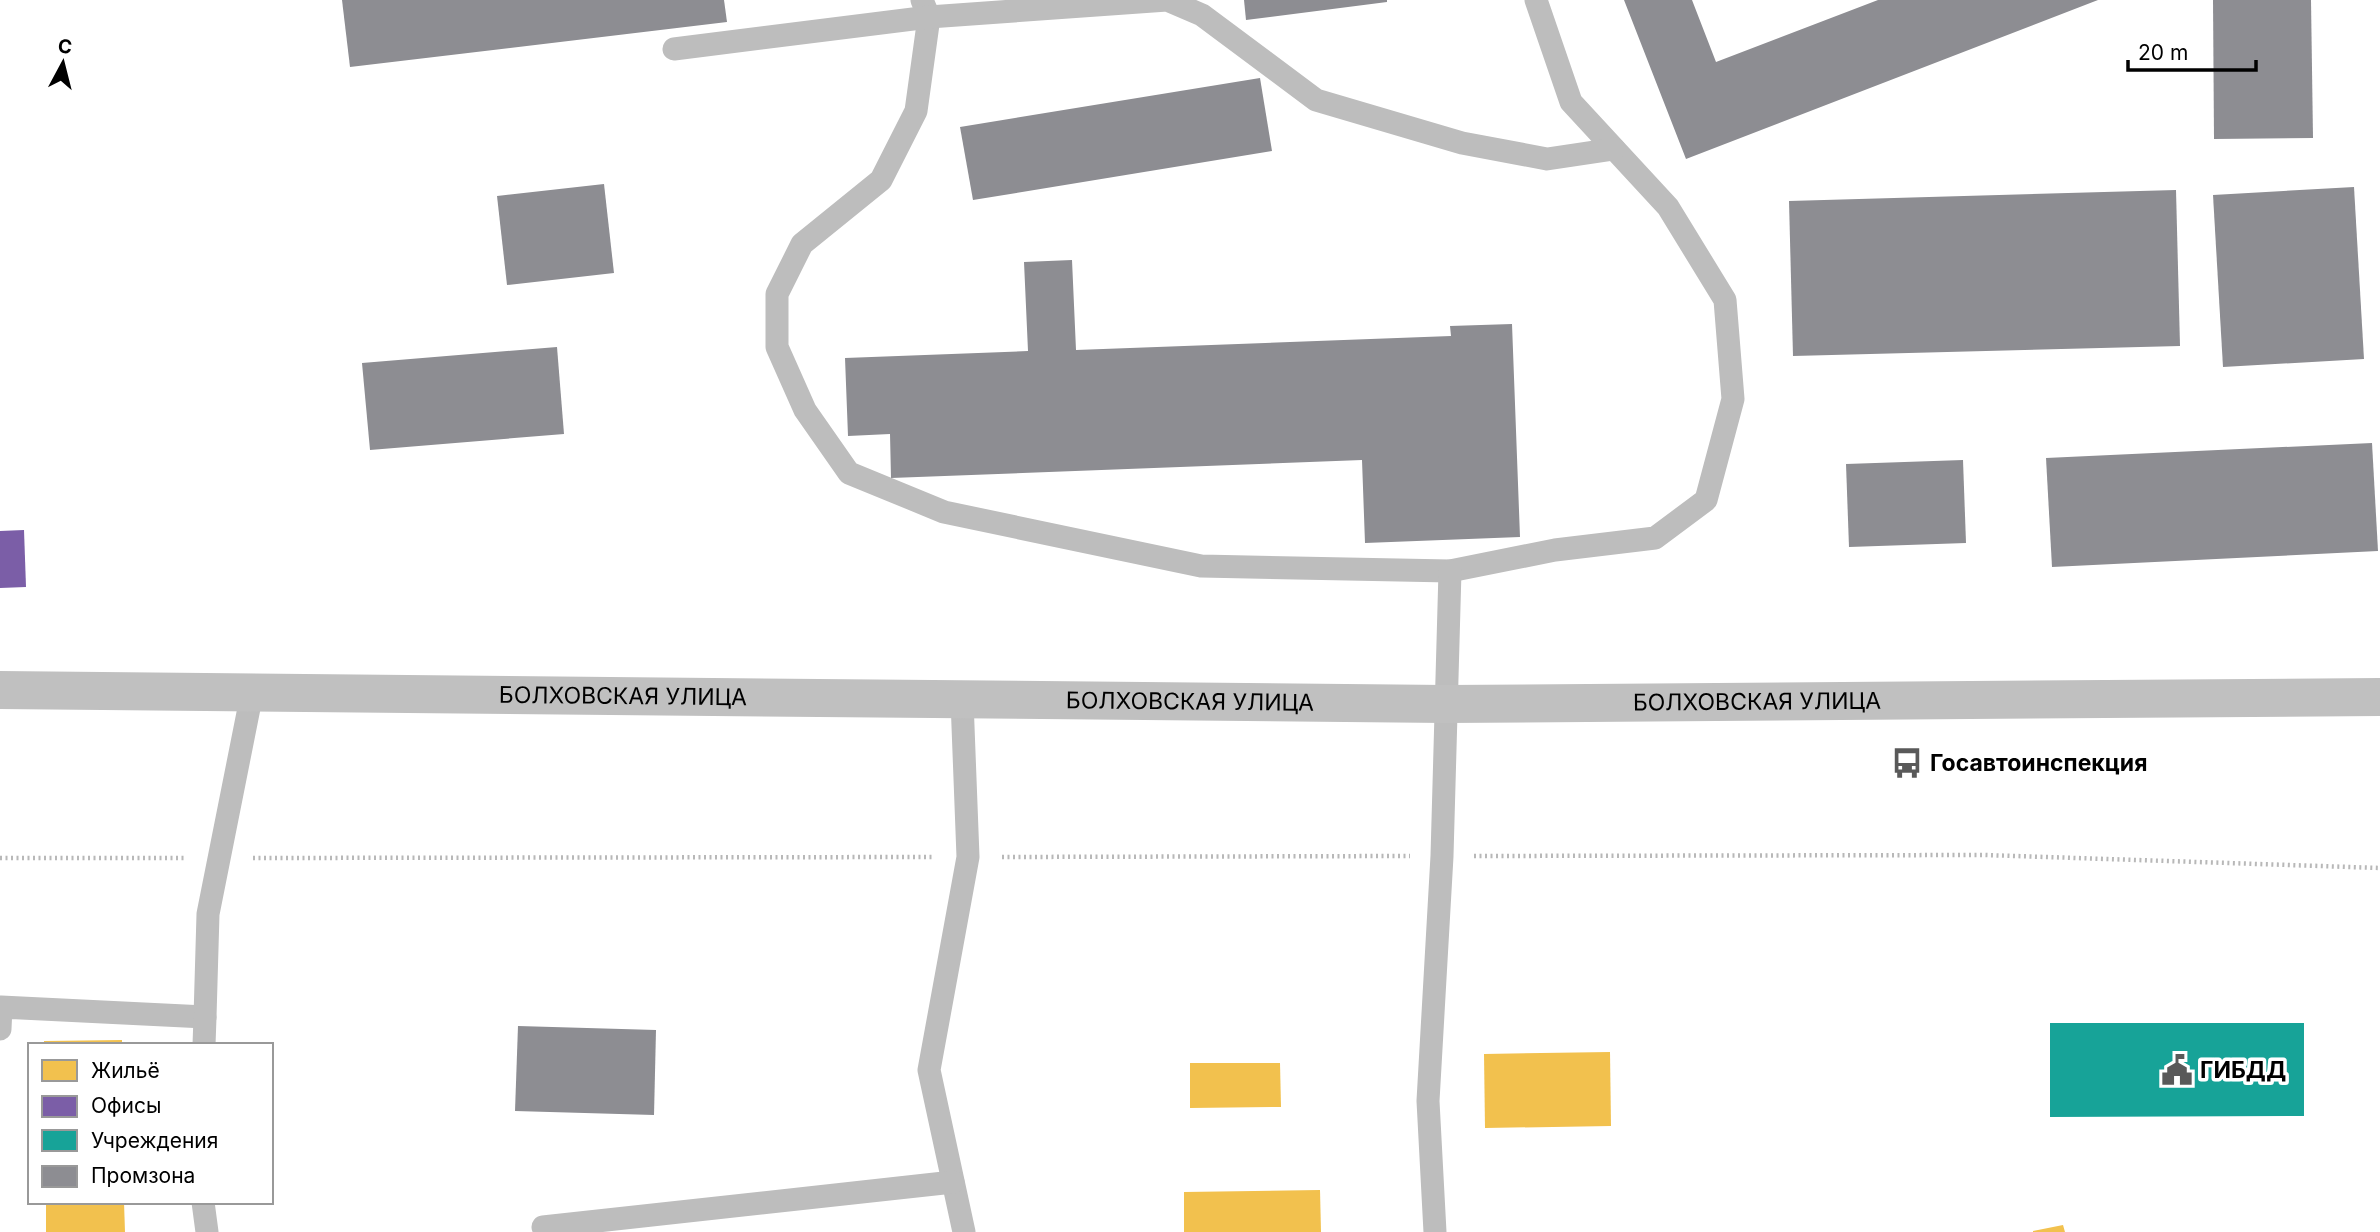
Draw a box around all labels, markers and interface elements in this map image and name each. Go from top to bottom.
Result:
north arrow [28,28,98,98]
scale bar [2128,28,2256,72]
text: С [57,34,73,59]
text: 20 m [2138,40,2188,65]
street label: БОЛХОВСКАЯ УЛИЦА [499,681,747,711]
street label: БОЛХОВСКАЯ УЛИЦА [1066,686,1314,717]
street label: БОЛХОВСКАЯ УЛИЦА [1633,687,1881,717]
bus stop icon: Госавтоинспекция [1890,746,1924,780]
place label: Госавтоинспекция [1930,749,2147,777]
legend [28,1043,273,1204]
public building icon: ГИБДД [2160,1053,2194,1087]
place label: ГИБДД [2200,1056,2286,1084]
text: Жильё [91,1058,160,1083]
text: Офисы [91,1093,161,1118]
text: Учреждения [91,1128,218,1153]
text: Промзона [91,1163,195,1188]

